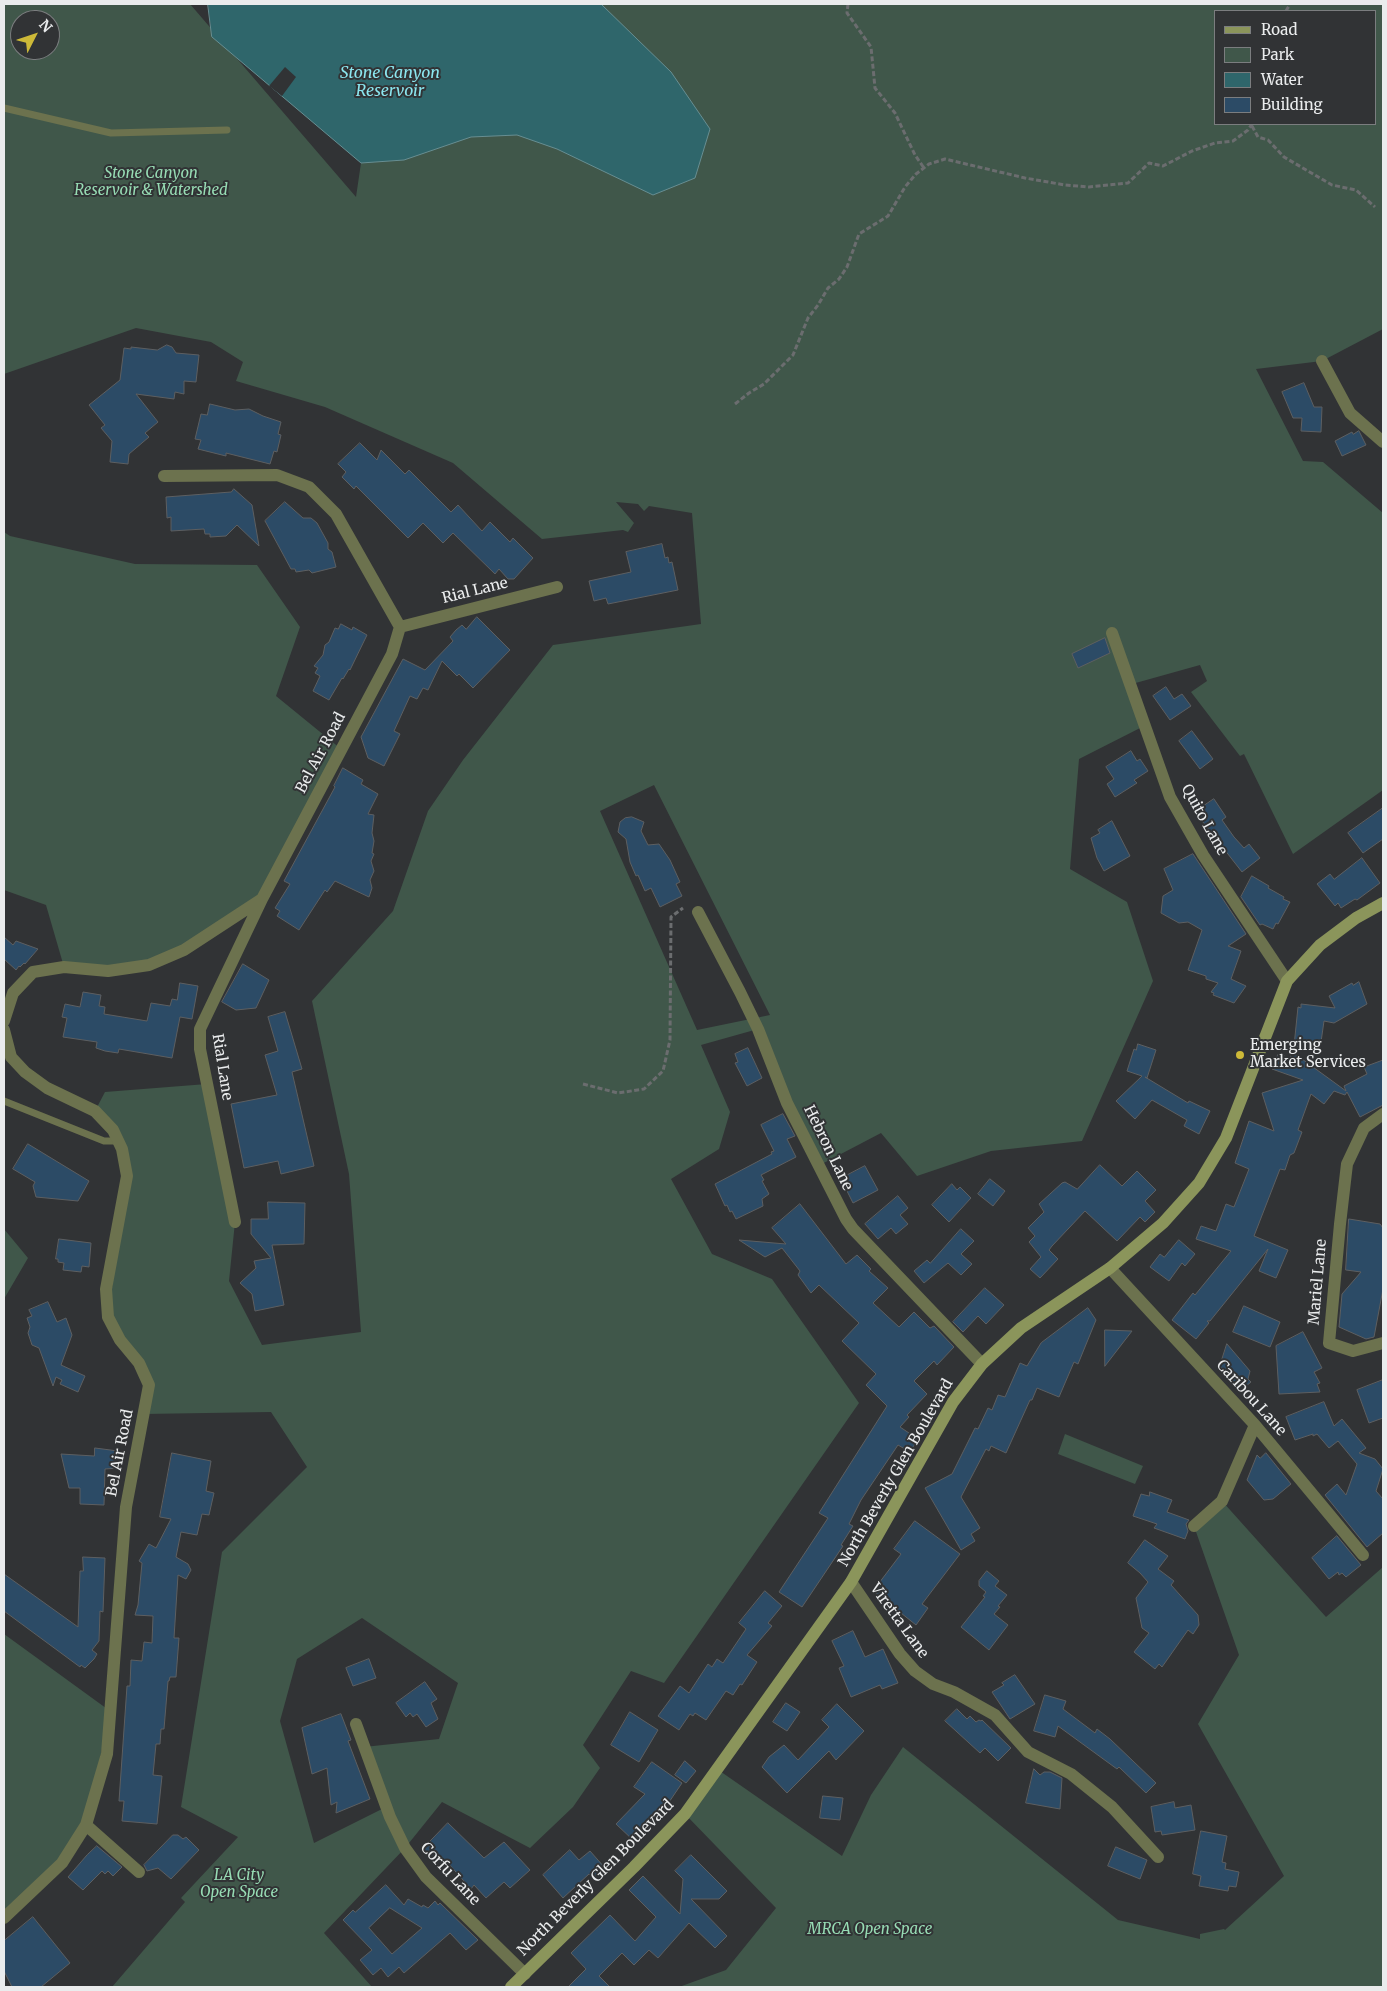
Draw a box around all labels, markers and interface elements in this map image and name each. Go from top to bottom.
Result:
north arrow [10,10,60,60]
legend [1214,10,1377,125]
text: N [35,16,56,36]
text: Road [1261,20,1297,39]
text: Park [1261,45,1294,64]
water label: Stone Canyon Reservoir [340,63,440,101]
text: Water [1261,70,1303,89]
text: Building [1261,95,1323,114]
park label: Stone Canyon Reservoir & Watershed [74,165,228,200]
street label: Rial Lane [440,574,510,608]
street label: Bel Air Road [292,710,350,796]
street label: Quito Lane [1177,781,1231,859]
street label: Rial Lane [208,1032,236,1102]
place label: Emerging Market Services [1250,1037,1366,1072]
marker: Emerging Market Services [1234,1049,1246,1061]
street label: Hebron Lane [800,1102,856,1194]
street label: Mariel Lane [1305,1238,1331,1326]
street label: Caribou Lane [1212,1356,1290,1440]
street label: North Beverly Glen Boulevard [835,1376,957,1570]
street label: Bel Air Road [103,1408,137,1498]
street label: Viretta Lane [866,1580,932,1662]
street label: North Beverly Glen Boulevard [514,1796,678,1960]
street label: Corfu Lane [416,1839,484,1909]
park label: LA City Open Space [200,1867,278,1902]
park label: MRCA Open Space [808,1921,932,1939]

